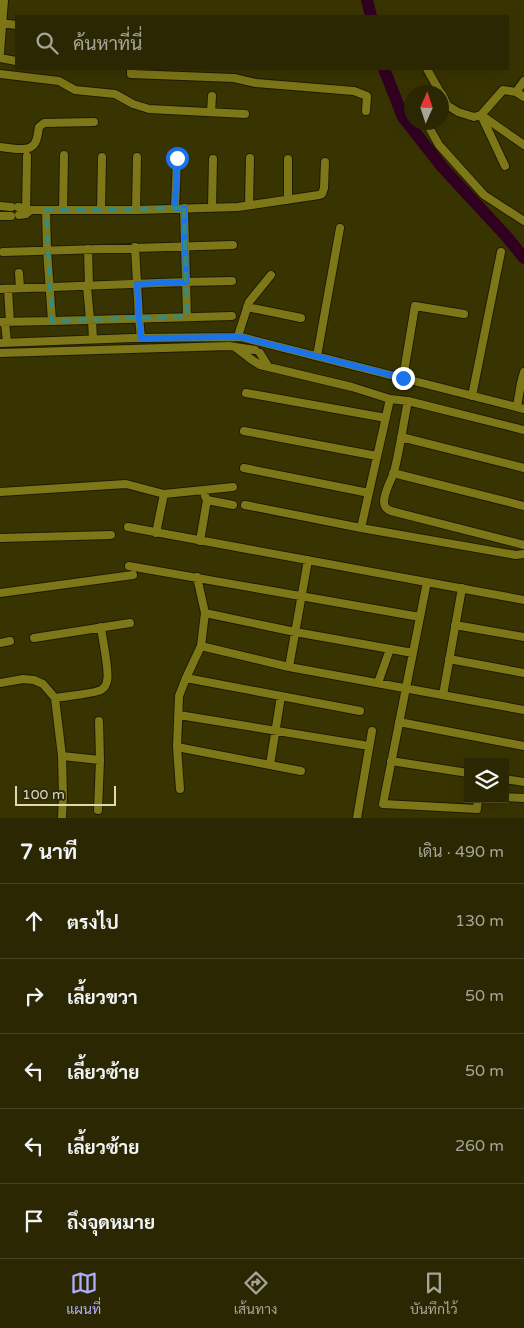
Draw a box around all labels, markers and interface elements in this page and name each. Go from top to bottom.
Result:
search box [15,15,509,70]
icon: search [33,29,61,57]
text: ค้นหาที่นี่ [73,33,142,55]
north arrow [404,85,449,130]
route start [166,147,189,170]
route end [392,367,415,390]
map controls [464,758,509,803]
button: layers [464,758,509,803]
scale bar [15,783,116,806]
text: 100 m [22,786,65,803]
text: 7 นาที [20,840,77,865]
text: เดิน · 490 m [418,842,504,862]
icon: ahead [20,907,48,935]
text: 130 m [455,911,504,931]
text: ตรงไป [67,912,119,934]
icon: right [20,982,48,1010]
text: 50 m [465,986,504,1006]
text: เลี้ยวขวา [67,987,138,1009]
icon: left [20,1057,48,1085]
text: 50 m [465,1061,504,1081]
text: เลี้ยวซ้าย [67,1062,139,1084]
icon: left [20,1132,48,1160]
text: 260 m [455,1136,504,1156]
text: เลี้ยวซ้าย [67,1137,139,1159]
icon: arrive [20,1207,48,1235]
text: ถึงจุดหมาย [67,1212,155,1234]
tab: แผนที่ [66,1269,101,1318]
tab: เส้นทาง [234,1269,277,1318]
tab: บันทึกไว้ [410,1269,458,1318]

